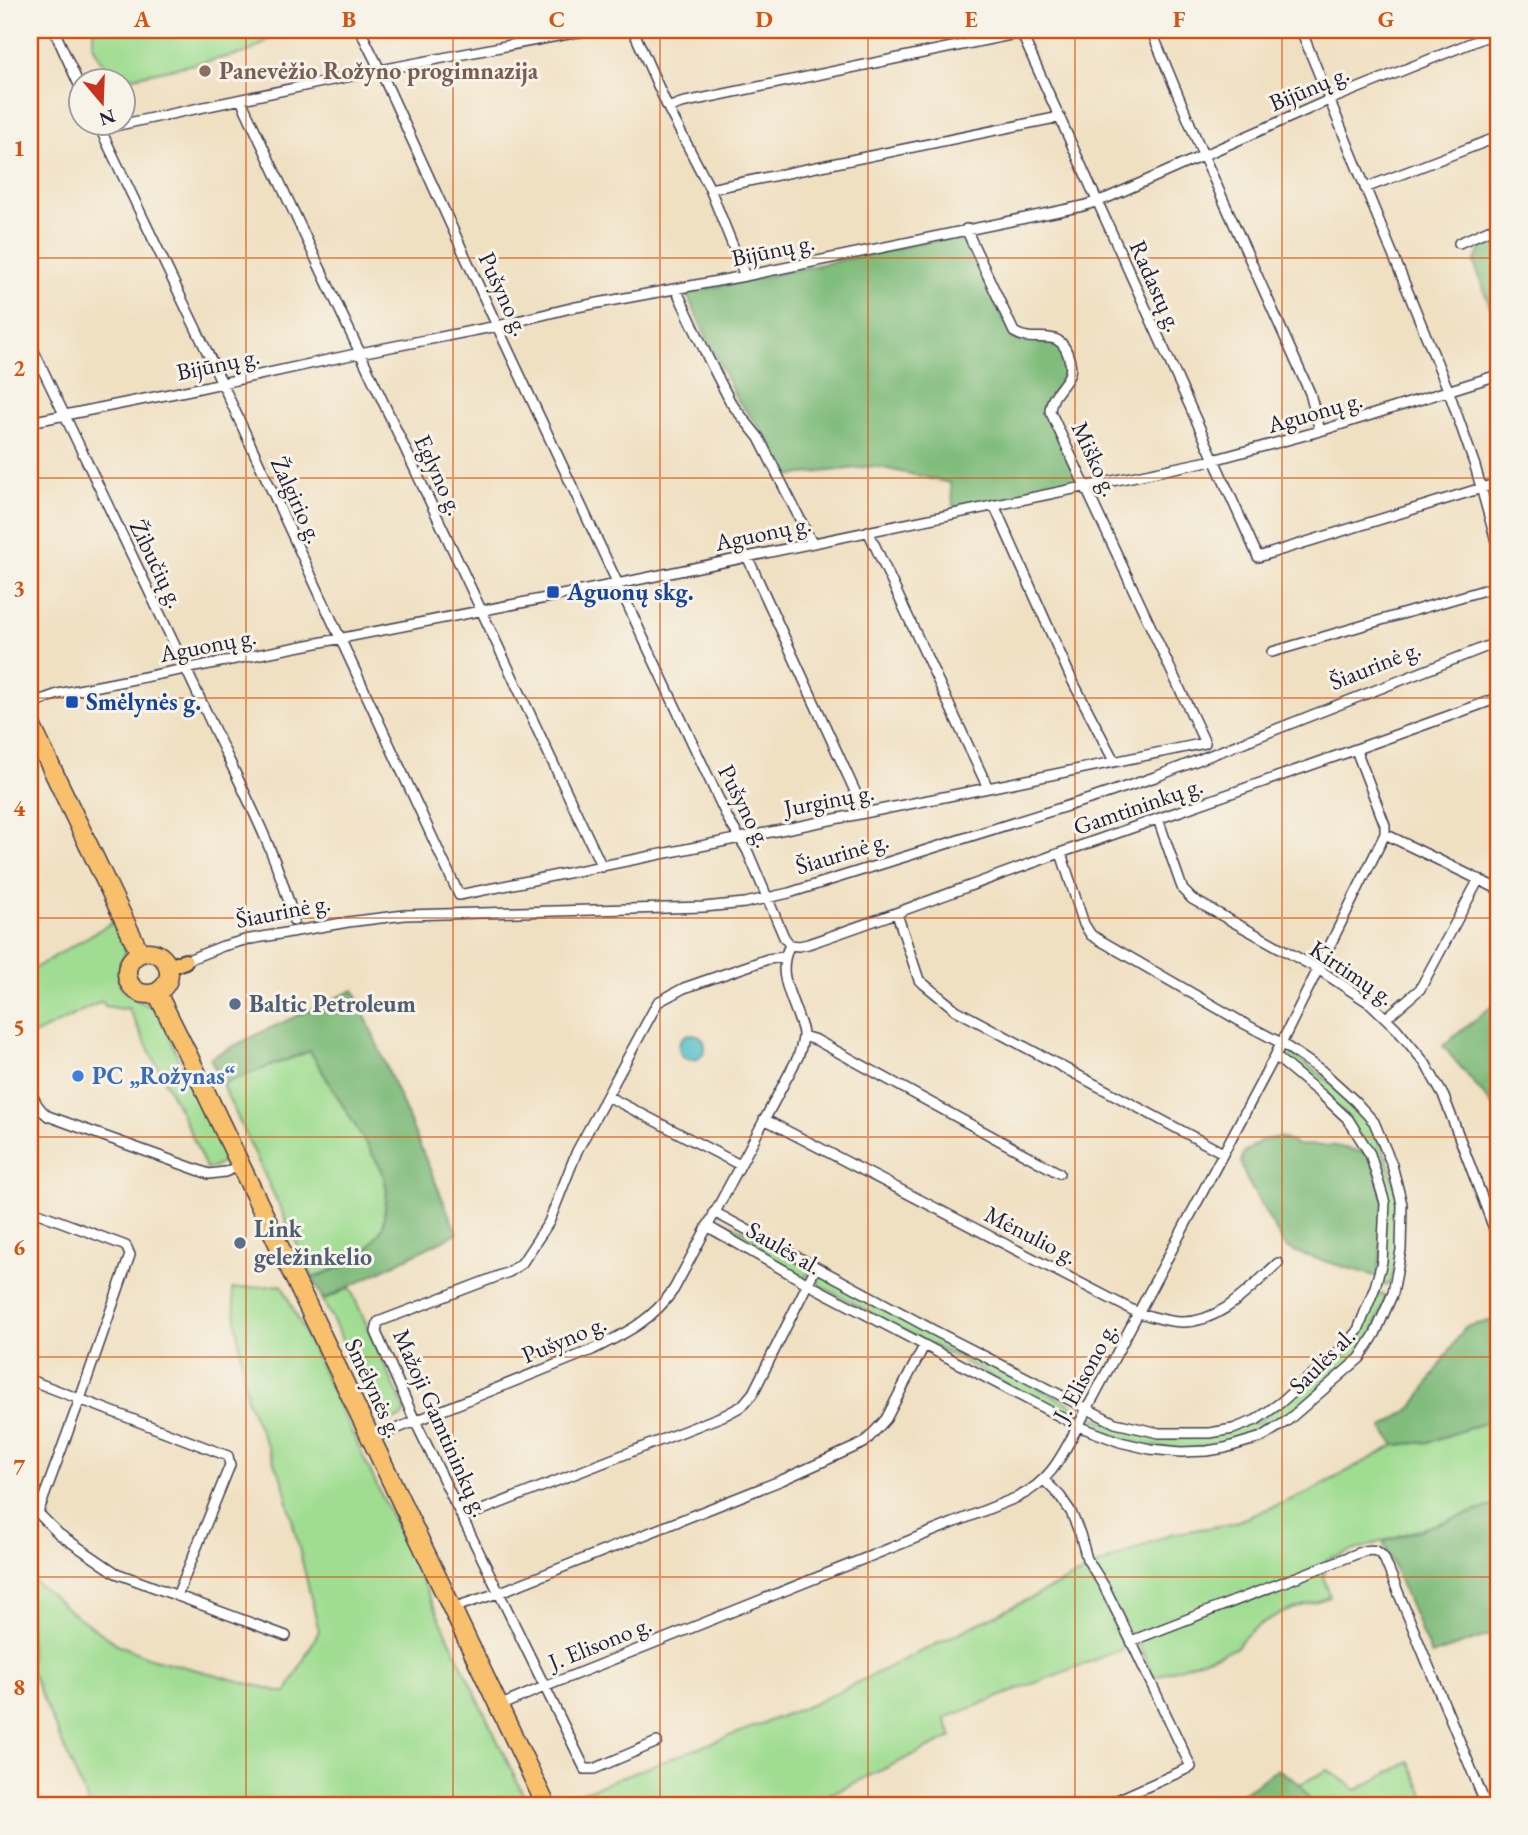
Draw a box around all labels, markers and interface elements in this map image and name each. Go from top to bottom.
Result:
text: A [133,4,151,34]
text: B [342,4,356,34]
text: C [549,4,565,34]
text: D [755,4,773,34]
text: E [964,4,978,34]
text: F [1173,4,1186,34]
text: G [1378,4,1394,34]
place label: Panevėžio Rožyno progimnazija [219,55,539,87]
street label: Bijūnų g. [1264,57,1354,118]
marker: Panevėžio Rožyno progimnazija [197,63,213,79]
north arrow [66,66,136,136]
text: N [95,103,119,132]
text: 1 [13,133,25,163]
street label: Bijūnų g. [729,226,817,273]
street label: Radastų g. [1123,235,1190,336]
street label: Pušyno g. [472,247,537,341]
street label: Bijūnų g. [174,340,262,387]
text: 2 [13,353,25,383]
street label: Aguonų g. [1263,383,1366,440]
street label: Miško g. [1065,416,1126,501]
street label: Eglyno g. [407,429,472,520]
street label: Žalgirio g. [264,451,331,548]
street label: Aguonų g. [711,507,814,558]
street label: Žibučių g. [123,515,192,613]
text: 3 [13,573,25,603]
place label: Aguonų skg. [566,576,694,608]
marker: Aguonų skg. [545,584,561,600]
street label: Aguonų g. [156,620,259,669]
street label: Šiaurinė g. [1325,632,1425,697]
place label: Smėlynės g. [86,686,201,718]
marker: Smėlynės g. [64,694,80,710]
street label: Pušyno g. [711,759,780,853]
street label: Gamtininkų g. [1069,769,1207,842]
street label: Jurginų g. [779,776,877,824]
text: 4 [13,793,26,823]
street label: Šiaurinė g. [791,824,892,881]
street label: Šiaurinė g. [233,886,333,935]
street label: Kirtimų g. [1304,933,1401,1012]
place label: Baltic Petroleum [249,988,416,1019]
marker: Baltic Petroleum [227,996,243,1012]
text: 5 [13,1012,25,1042]
place label: PC „Rožynas“ [92,1060,236,1092]
marker: PC „Rožynas“ [70,1068,86,1084]
street label: Mėnulio g. [980,1198,1083,1271]
place label: Link geležinkelio [254,1213,372,1273]
street label: Saulės al. [741,1214,827,1281]
text: 6 [13,1232,25,1262]
marker: Link geležinkelio [232,1235,248,1251]
street label: Pušyno g. [517,1307,611,1370]
street label: J. Elisono g. [1044,1317,1124,1429]
street label: Saulės al. [1282,1321,1362,1401]
street label: Mažoji Gamtininkų g. [386,1324,497,1522]
street label: Smėlynės g. [338,1333,411,1442]
text: 7 [13,1452,26,1482]
street label: J. Elisono g. [542,1608,656,1678]
text: 8 [13,1672,25,1702]

